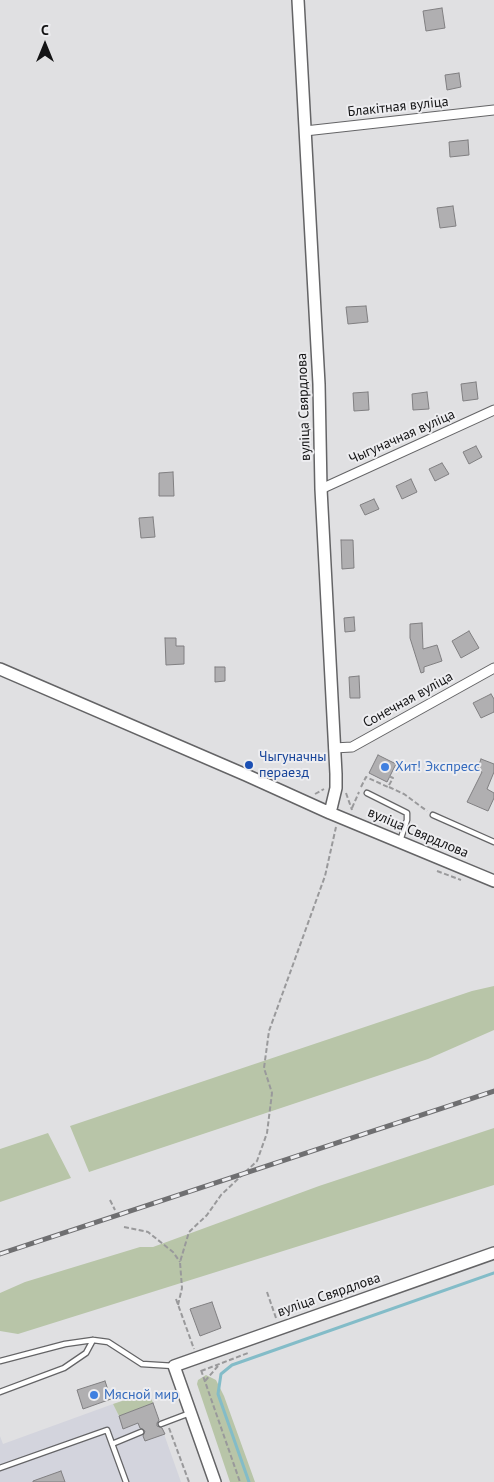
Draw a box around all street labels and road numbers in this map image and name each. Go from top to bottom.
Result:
street label: Блакітная вуліца [347,93,449,121]
street label: вуліца Свярдлова [294,353,314,461]
street label: Чыгуначная вуліца [346,406,458,468]
street label: Сонечная вуліца [360,668,456,732]
street label: вуліца Свярдлова [365,804,471,862]
street label: вуліца Свярдлова [275,1269,383,1321]

